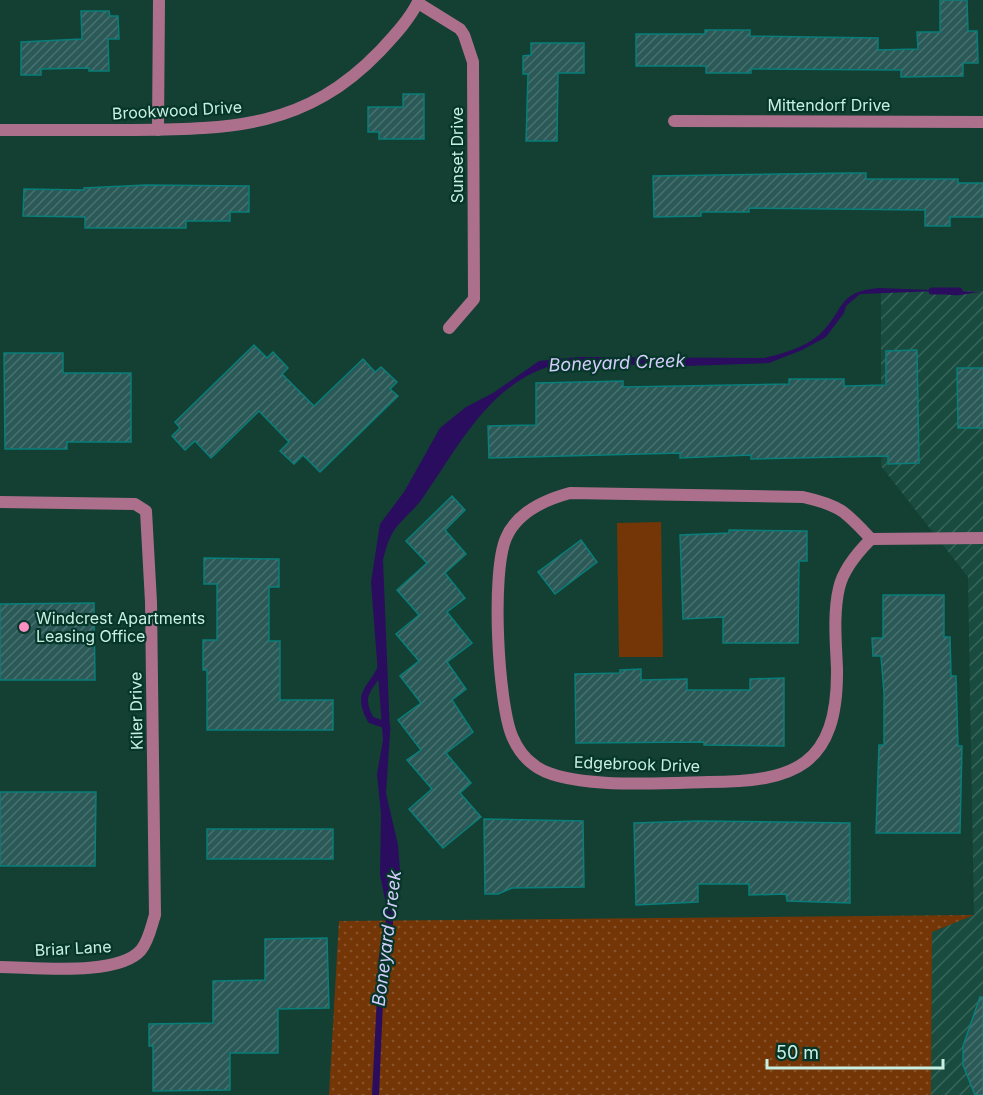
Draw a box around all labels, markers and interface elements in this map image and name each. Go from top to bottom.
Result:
street label: Mittendorf Drive [768,95,890,115]
street label: Brookwood Drive [111,97,243,123]
street label: Sunset Drive [447,107,467,203]
water label: Boneyard Creek [548,350,687,375]
place label: Windcrest Apartments Leasing Office [36,608,205,646]
marker: Windcrest Apartments Leasing Office [17,620,31,634]
street label: Kiler Drive [125,672,147,750]
street label: Edgebrook Drive [574,752,700,776]
water label: Boneyard Creek [368,868,405,1007]
street label: Briar Lane [34,936,112,960]
scale bar [767,1032,942,1070]
text: 50 m [776,1042,819,1063]

